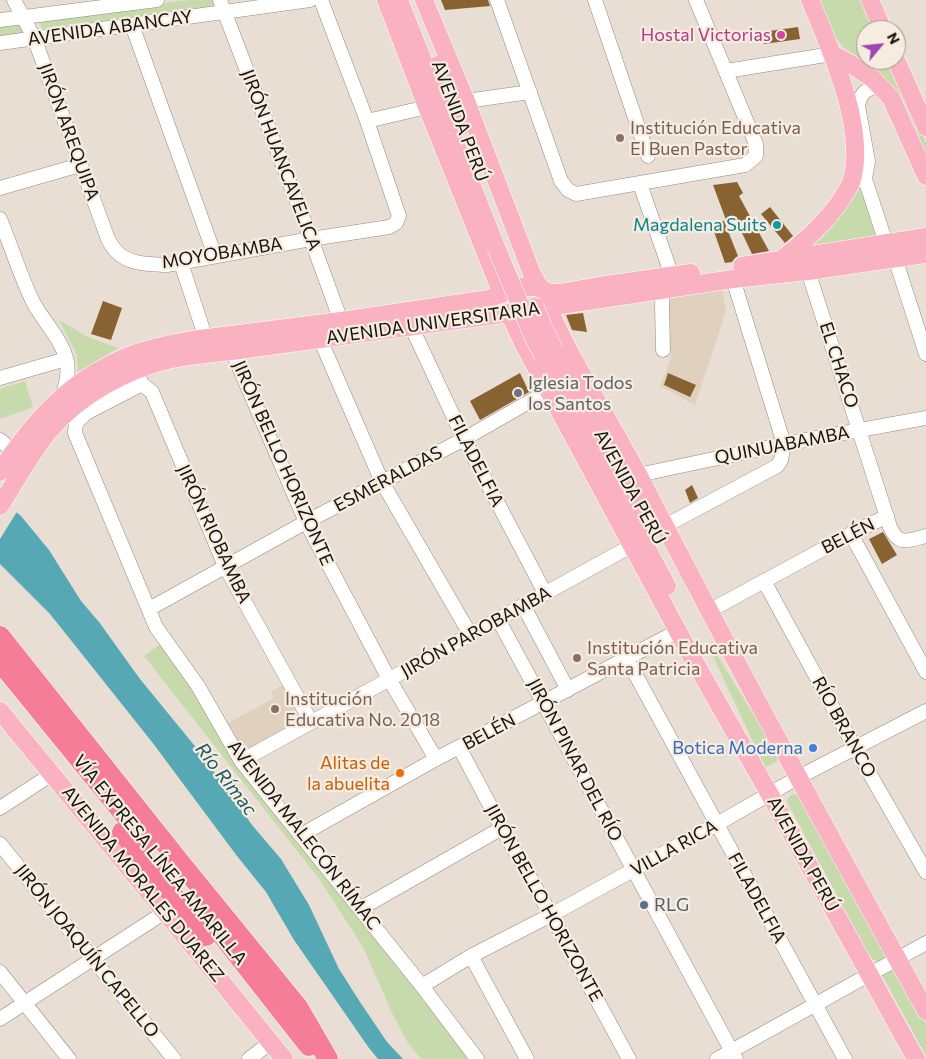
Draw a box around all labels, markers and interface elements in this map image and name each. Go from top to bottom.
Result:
street label: AVENIDA ABANCAY [26,6,194,50]
north arrow [856,20,906,70]
place label: Hostal Victorias [641,24,771,46]
marker: Hostal Victorias [775,29,787,41]
text: N [884,30,904,47]
street label: AVENIDA PERÚ [427,57,493,185]
street label: JIRÓN AREQUIPA [34,60,104,204]
street label: JIRÓN HUANCAVELICA [236,66,326,254]
place label: Institución Educativa El Buen Pastor [630,117,801,160]
marker: Institución Educativa El Buen Pastor [614,132,626,144]
place label: Magdalena Suits [633,214,767,236]
marker: Magdalena Suits [771,219,783,231]
street label: MOYOBAMBA [160,233,284,273]
street label: AVENIDA UNIVERSITARIA [325,297,541,349]
street label: EL CHACO [815,319,863,411]
street label: JIRÓN BELLO HORIZONTE [228,357,338,569]
place label: Iglesia Todos los Santos [528,372,633,414]
marker: Iglesia Todos los Santos [512,387,524,399]
street label: FILADELFIA [444,412,508,510]
street label: QUINUABAMBA [713,421,851,469]
street label: AVENIDA PERÚ [589,426,671,548]
street label: ESMERALDAS [330,441,446,517]
street label: JIRÓN RIOBAMBA [172,461,256,607]
street label: BELÉN [818,513,878,559]
street label: JIRÓN PAROBAMBA [397,582,555,682]
place label: Institución Educativa Santa Patricia [587,637,758,680]
marker: Institución Educativa Santa Patricia [571,652,583,664]
street label: RÍO BRANCO [807,673,881,781]
street label: JIRÓN PINAR DEL RÍO [523,675,627,845]
place label: Institución Educativa No. 2018 [285,688,440,731]
marker: Institución Educativa No. 2018 [269,703,281,715]
street label: BELÉN [459,709,519,755]
street label: AVENIDA MALECÓN RÍMAC [223,736,385,934]
place label: Botica Moderna [672,737,803,759]
water label: Río Rímac [191,738,261,820]
marker: Botica Moderna [807,742,819,754]
street label: VÍA EXPRESA LÍNEA AMARILLA [68,751,252,969]
place label: Alitas de la abuelita [307,752,390,794]
marker: Alitas de la abuelita [394,767,406,779]
street label: AVENIDA MORALES DUAREZ [57,782,229,986]
street label: AVENIDA PERÚ [762,793,844,915]
street label: JIRÓN BELLO HORIZONTE [481,801,607,1005]
street label: VILLA RICA [627,815,721,881]
street label: FILADELFIA [723,849,791,947]
street label: JIRÓN JOAQUÍN CAPELLO [10,860,164,1042]
place label: RLG [654,894,689,916]
marker: RLG [638,899,650,911]

